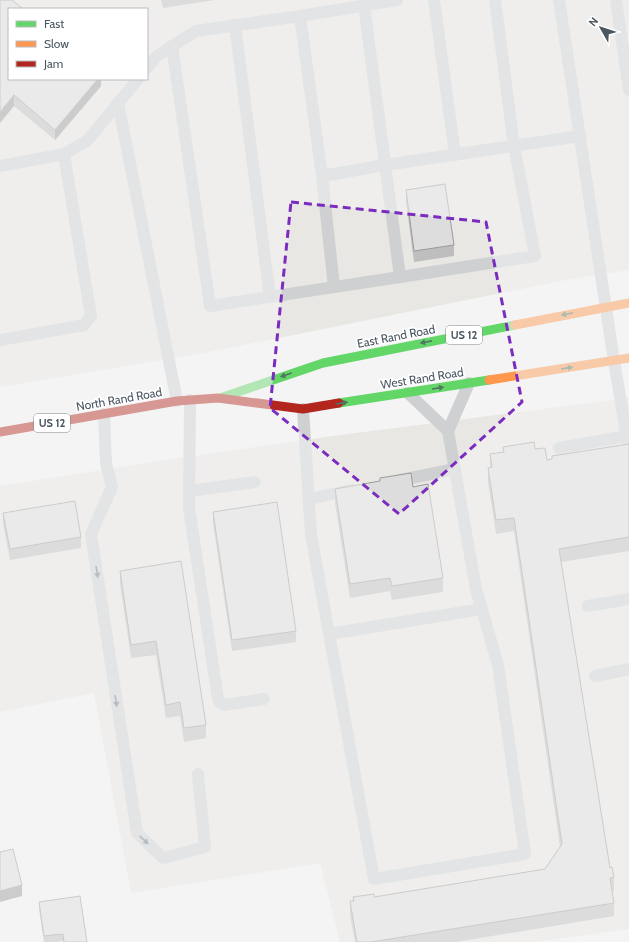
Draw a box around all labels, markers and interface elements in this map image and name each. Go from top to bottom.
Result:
legend [8,8,148,80]
north arrow [581,8,621,48]
text: N [585,14,601,29]
text: Fast [44,16,64,31]
text: Slow [44,36,69,51]
text: Jam [43,56,63,71]
one-way arrow [561,312,574,318]
street label: East Rand Road [356,321,436,351]
road number: US 12 [446,326,482,344]
one-way arrow [420,340,432,346]
street label: West Rand Road [379,364,465,392]
one-way arrow [561,365,573,371]
one-way arrow [279,372,291,378]
street label: North Rand Road [75,384,163,414]
one-way arrow [432,385,445,391]
one-way arrow [336,400,348,406]
road number: US 12 [34,414,70,432]
one-way arrow [94,566,100,578]
one-way arrow [114,695,120,707]
one-way arrow [139,835,149,845]

